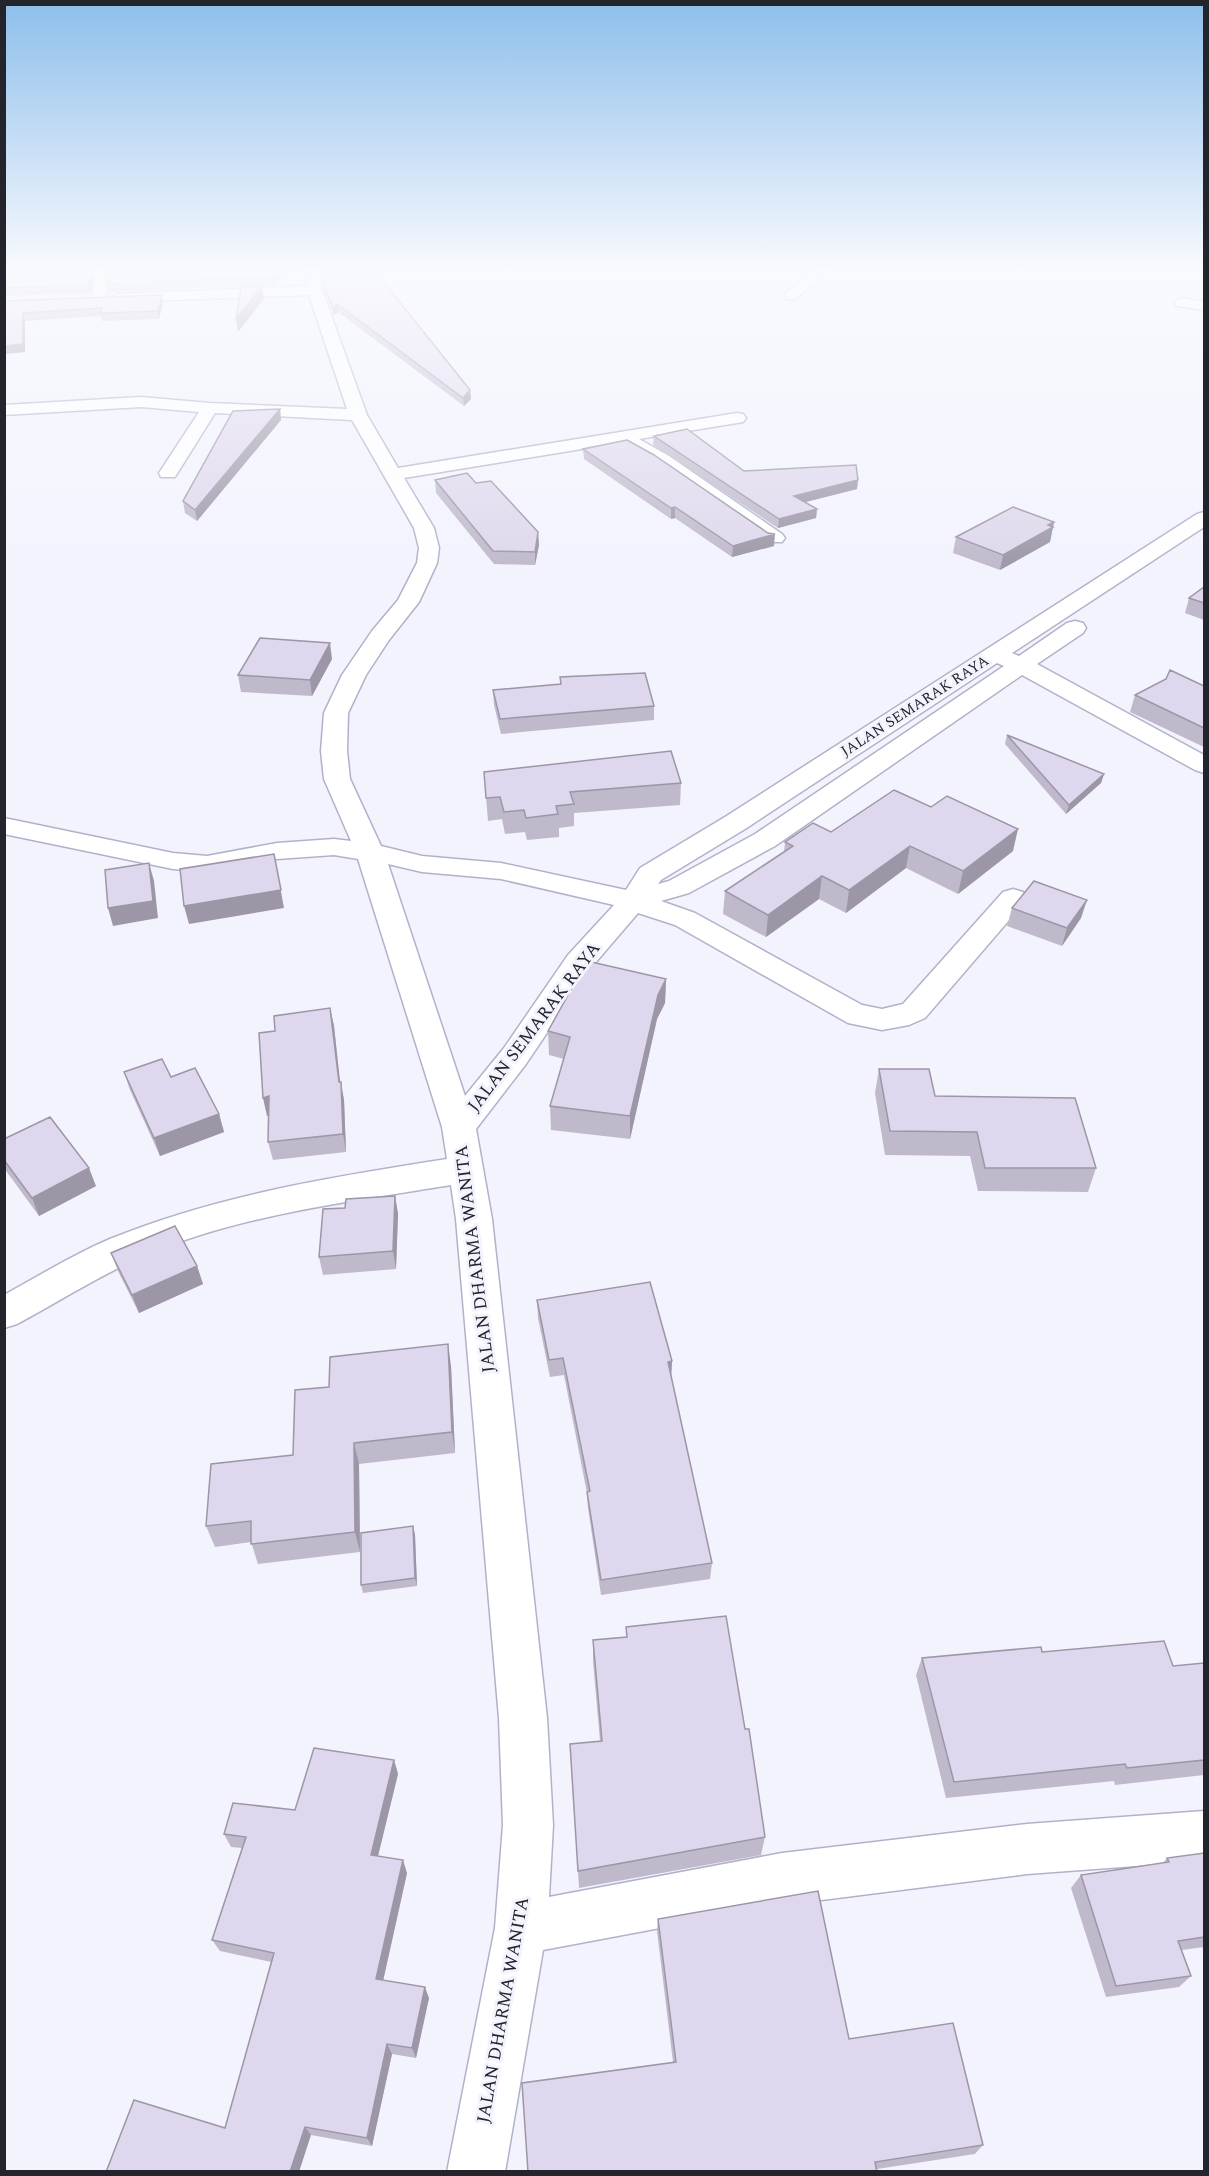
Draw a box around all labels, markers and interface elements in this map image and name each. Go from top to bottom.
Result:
street label: JALAN SEMARAK RAYA [836,649,994,763]
street label: JALAN SEMARAK RAYA [461,936,607,1118]
street label: JALAN DHARMA WANITA [448,1144,502,1374]
street label: JALAN DHARMA WANITA [470,1895,536,2125]

